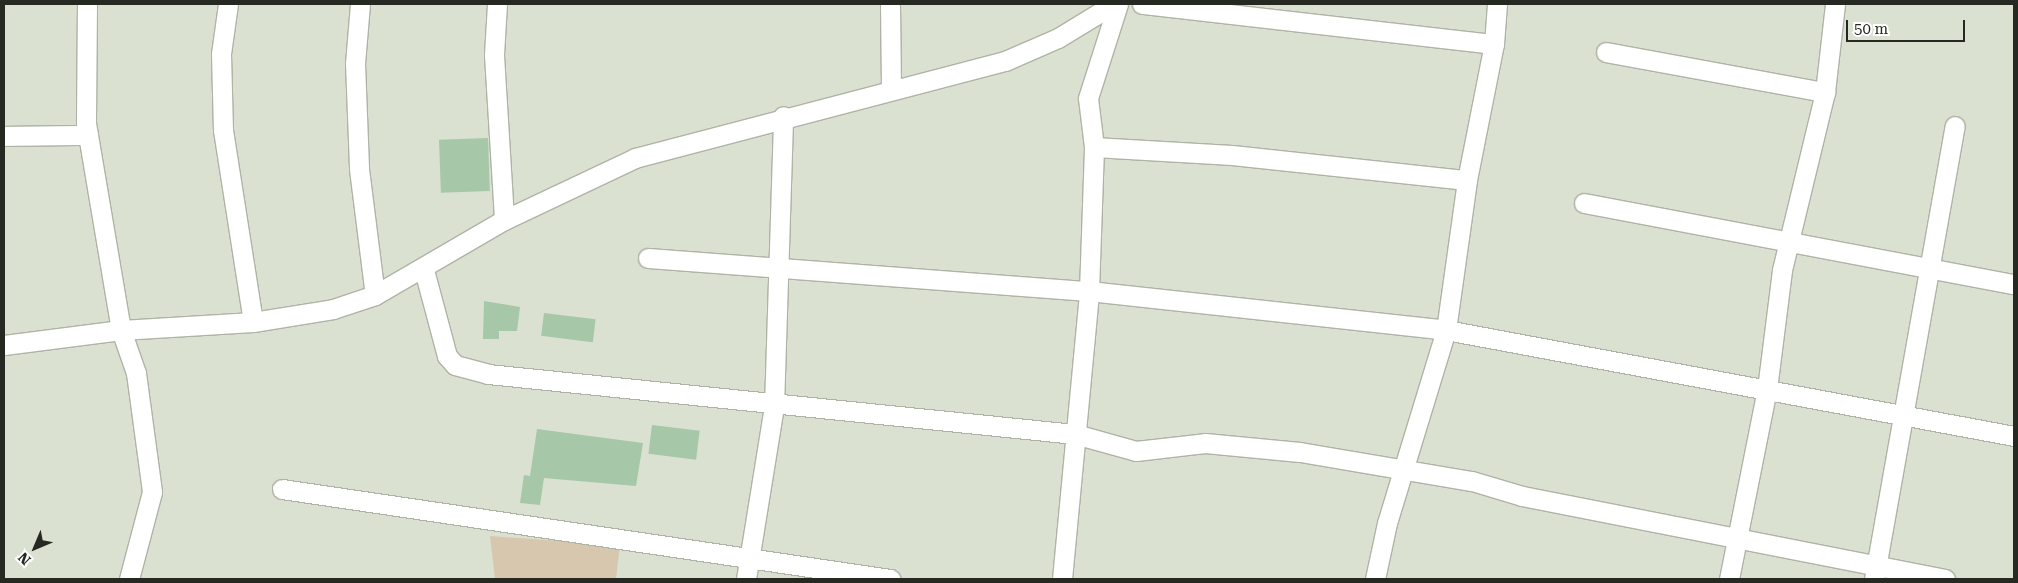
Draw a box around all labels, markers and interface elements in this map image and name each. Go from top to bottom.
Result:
scale bar [1848,10,1967,42]
text: 50 m [1854,20,1888,38]
north arrow [10,523,60,573]
text: N [15,549,34,568]

